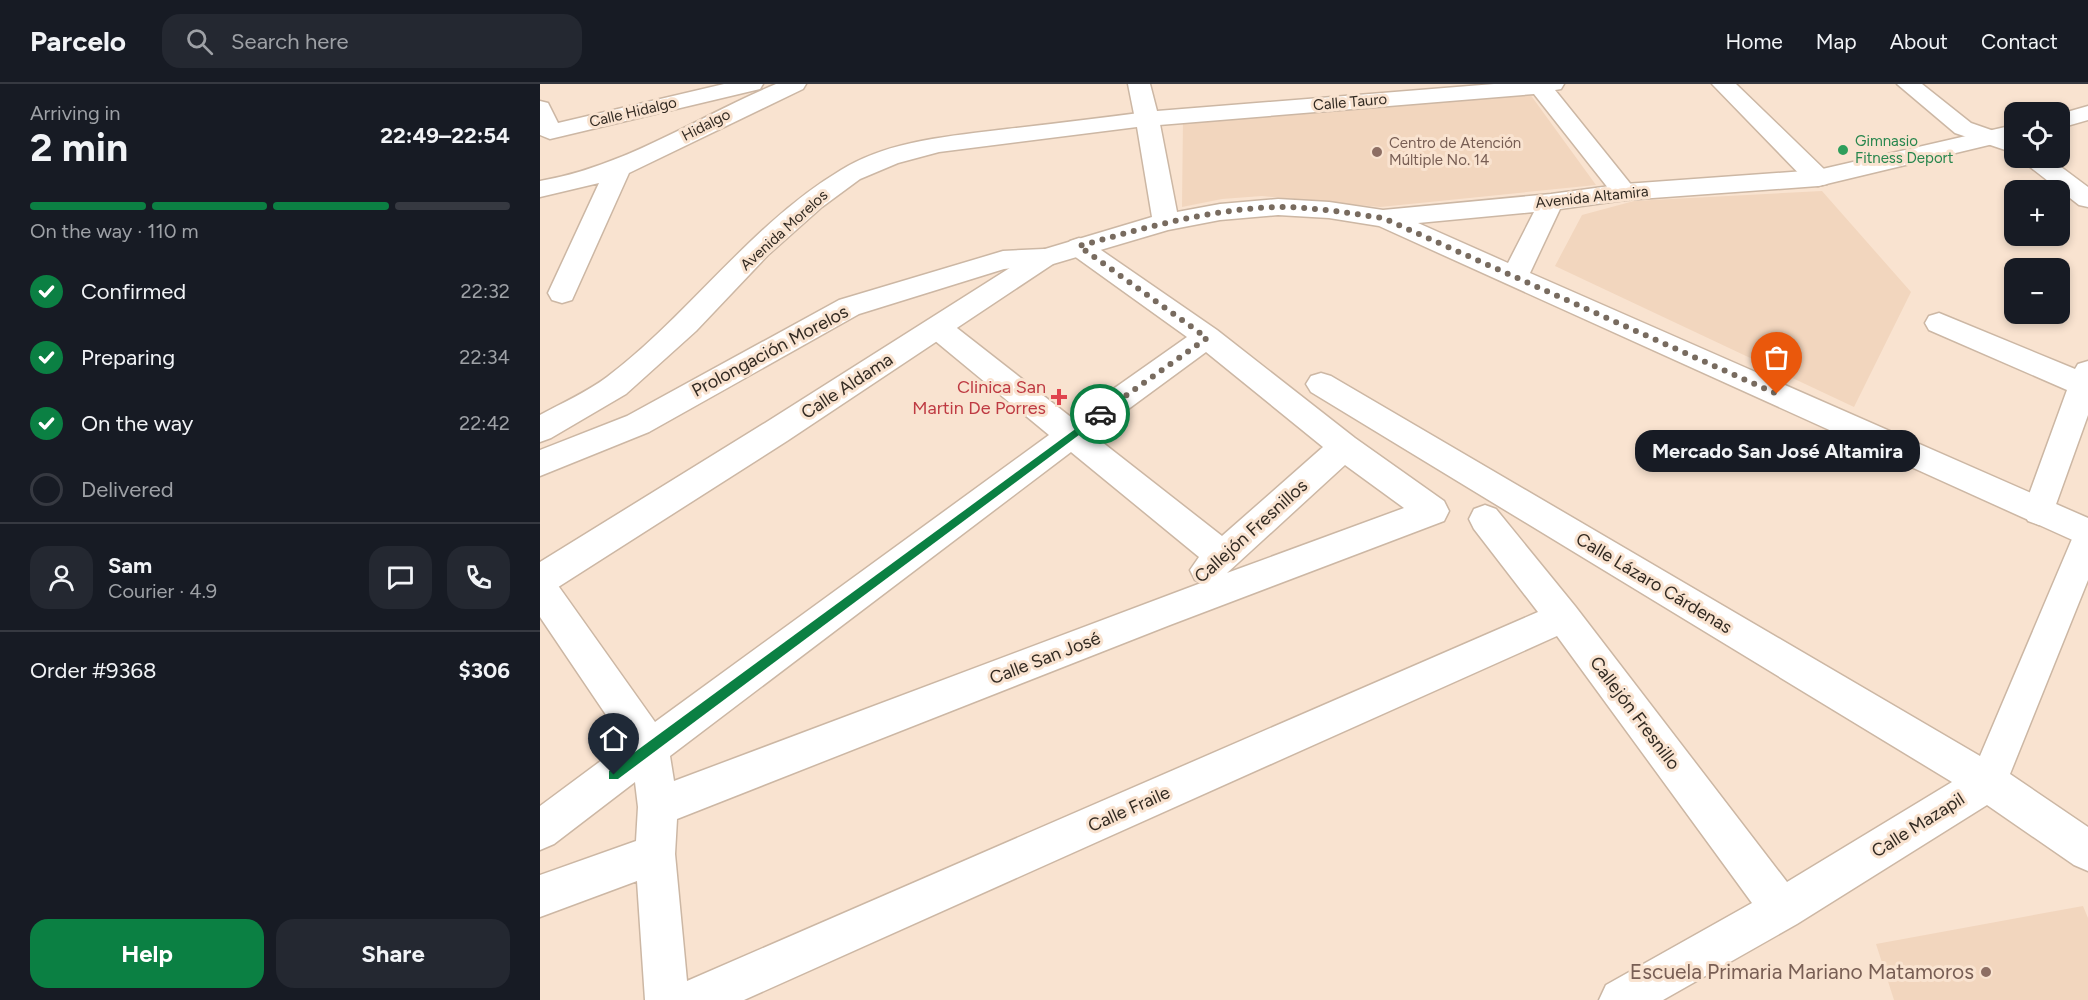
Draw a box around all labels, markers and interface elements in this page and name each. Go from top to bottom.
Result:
search box [162,14,582,68]
text: Parcelo [30,24,126,58]
icon: search [183,25,216,58]
text: Search here [231,28,349,55]
text: Home [1726,29,1783,54]
text: Map [1816,29,1857,54]
text: About [1890,29,1948,54]
text: Contact [1981,29,2058,54]
street label: Calle Tauro [1312,90,1388,114]
street label: Calle Hidalgo [588,93,679,131]
text: Arriving in [30,101,120,125]
map controls [2004,102,2070,324]
button: locate [2004,102,2070,168]
street label: Hidalgo [679,105,734,145]
text: 22:49–22:54 [380,122,510,149]
text: 2 min [30,124,128,171]
place label: Gimnasio Fitness Deport [1855,132,1954,167]
place label: Centro de Atención Múltiple No. 14 [1389,134,1521,169]
marker: Gimnasio Fitness Deport [1836,143,1850,157]
marker: Centro de Atención Múltiple No. 14 [1370,145,1384,159]
button: + [2004,180,2070,246]
street label: Avenida Altamira [1535,182,1649,212]
street label: Avenida Morelos [737,186,831,274]
text: On the way · 110 m [30,219,198,243]
button: − [2004,258,2070,324]
icon: check [30,275,63,308]
text: Confirmed [81,278,186,305]
text: 22:32 [461,279,510,303]
street label: Prolongación Morelos [688,300,852,402]
pin [1751,332,1802,394]
icon: check [30,341,63,374]
icon: bag [1760,341,1793,374]
text: Preparing [81,344,175,371]
text: 22:34 [459,345,510,369]
street label: Calle Aldama [797,348,897,424]
place label: Clinica San Martin De Porres [912,376,1046,419]
courier [1070,384,1130,444]
marker: Clinica San Martin De Porres [1050,388,1068,406]
icon: car [1084,398,1117,431]
icon: check [30,407,63,440]
text: On the way [81,410,193,437]
text: 22:42 [459,411,510,435]
callout: Mercado San José Altamira [1634,430,1920,472]
text: Mercado San José Altamira [1652,439,1903,463]
street label: Callejón Fresnillos [1190,474,1312,588]
text: Delivered [81,476,174,503]
street label: Calle Lázaro Cárdenas [1572,528,1736,638]
button: person [30,546,93,609]
button: chat [369,546,432,609]
button: phone [447,546,510,609]
text: Sam [108,552,152,579]
text: Courier · 4.9 [108,579,217,603]
street label: Calle San José [986,627,1104,689]
street label: Callejón Fresnillo [1585,652,1685,774]
text: Order #9368 [30,657,157,684]
text: $306 [459,657,510,684]
pin [588,713,639,775]
icon: home [597,722,630,755]
street label: Calle Fraile [1085,781,1173,837]
street label: Calle Mazapil [1867,788,1969,862]
button: Help [30,919,264,988]
button: Share [276,919,510,988]
place label: Escuela Primaria Mariano Matamoros [1630,959,1974,984]
marker: Escuela Primaria Mariano Matamoros [1979,965,1993,979]

